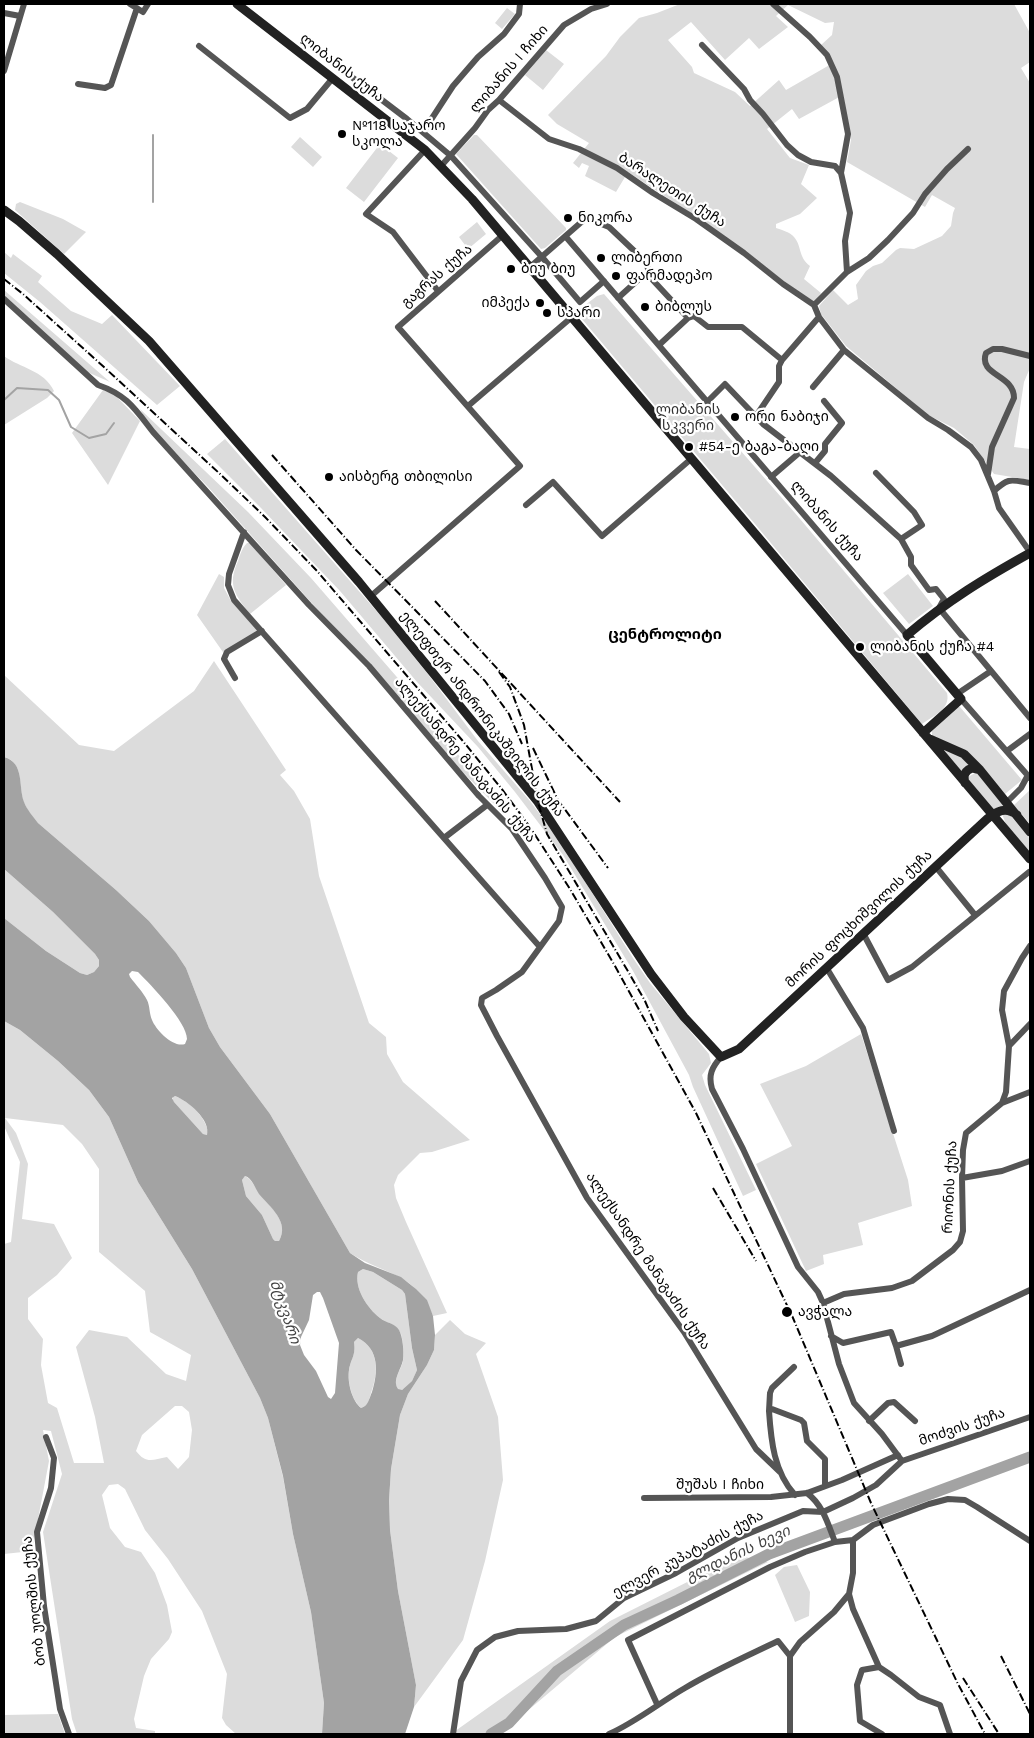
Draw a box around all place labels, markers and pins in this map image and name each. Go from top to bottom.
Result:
place label: №118 საჯარო სკოლა [352,118,445,150]
marker: №118 საჯარო სკოლა [336,128,348,140]
place label: ნიკორა [578,210,633,226]
marker: ნიკორა [562,212,574,224]
place label: ლიბერთი [611,250,682,266]
marker: ლიბერთი [595,252,607,264]
place label: ბიუ ბიუ [521,261,575,277]
marker: ბიუ ბიუ [505,263,517,275]
place label: ფარმადეპო [626,268,712,284]
marker: ფარმადეპო [610,270,622,282]
place label: იმპექა [482,295,530,311]
marker: იმპექა [534,297,546,309]
place label: ბიბლუს [655,299,712,315]
marker: ბიბლუს [639,301,651,313]
place label: სპარი [557,305,600,321]
marker: სპარი [541,307,553,319]
place label: ორი ნაბიჯი [745,409,829,425]
marker: ორი ნაბიჯი [729,411,741,423]
place label: #54-ე ბაგა-ბაღი [699,439,819,455]
marker: #54-ე ბაგა-ბაღი [683,441,695,453]
place label: აისბერგ თბილისი [339,469,473,485]
marker: აისბერგ თბილისი [323,471,335,483]
place label: ლიბანის ქუჩა #4 [870,639,994,655]
marker: ლიბანის ქუჩა #4 [854,641,866,653]
place label: ავჭალა [798,1304,852,1320]
marker: ავჭალა [780,1305,794,1319]

